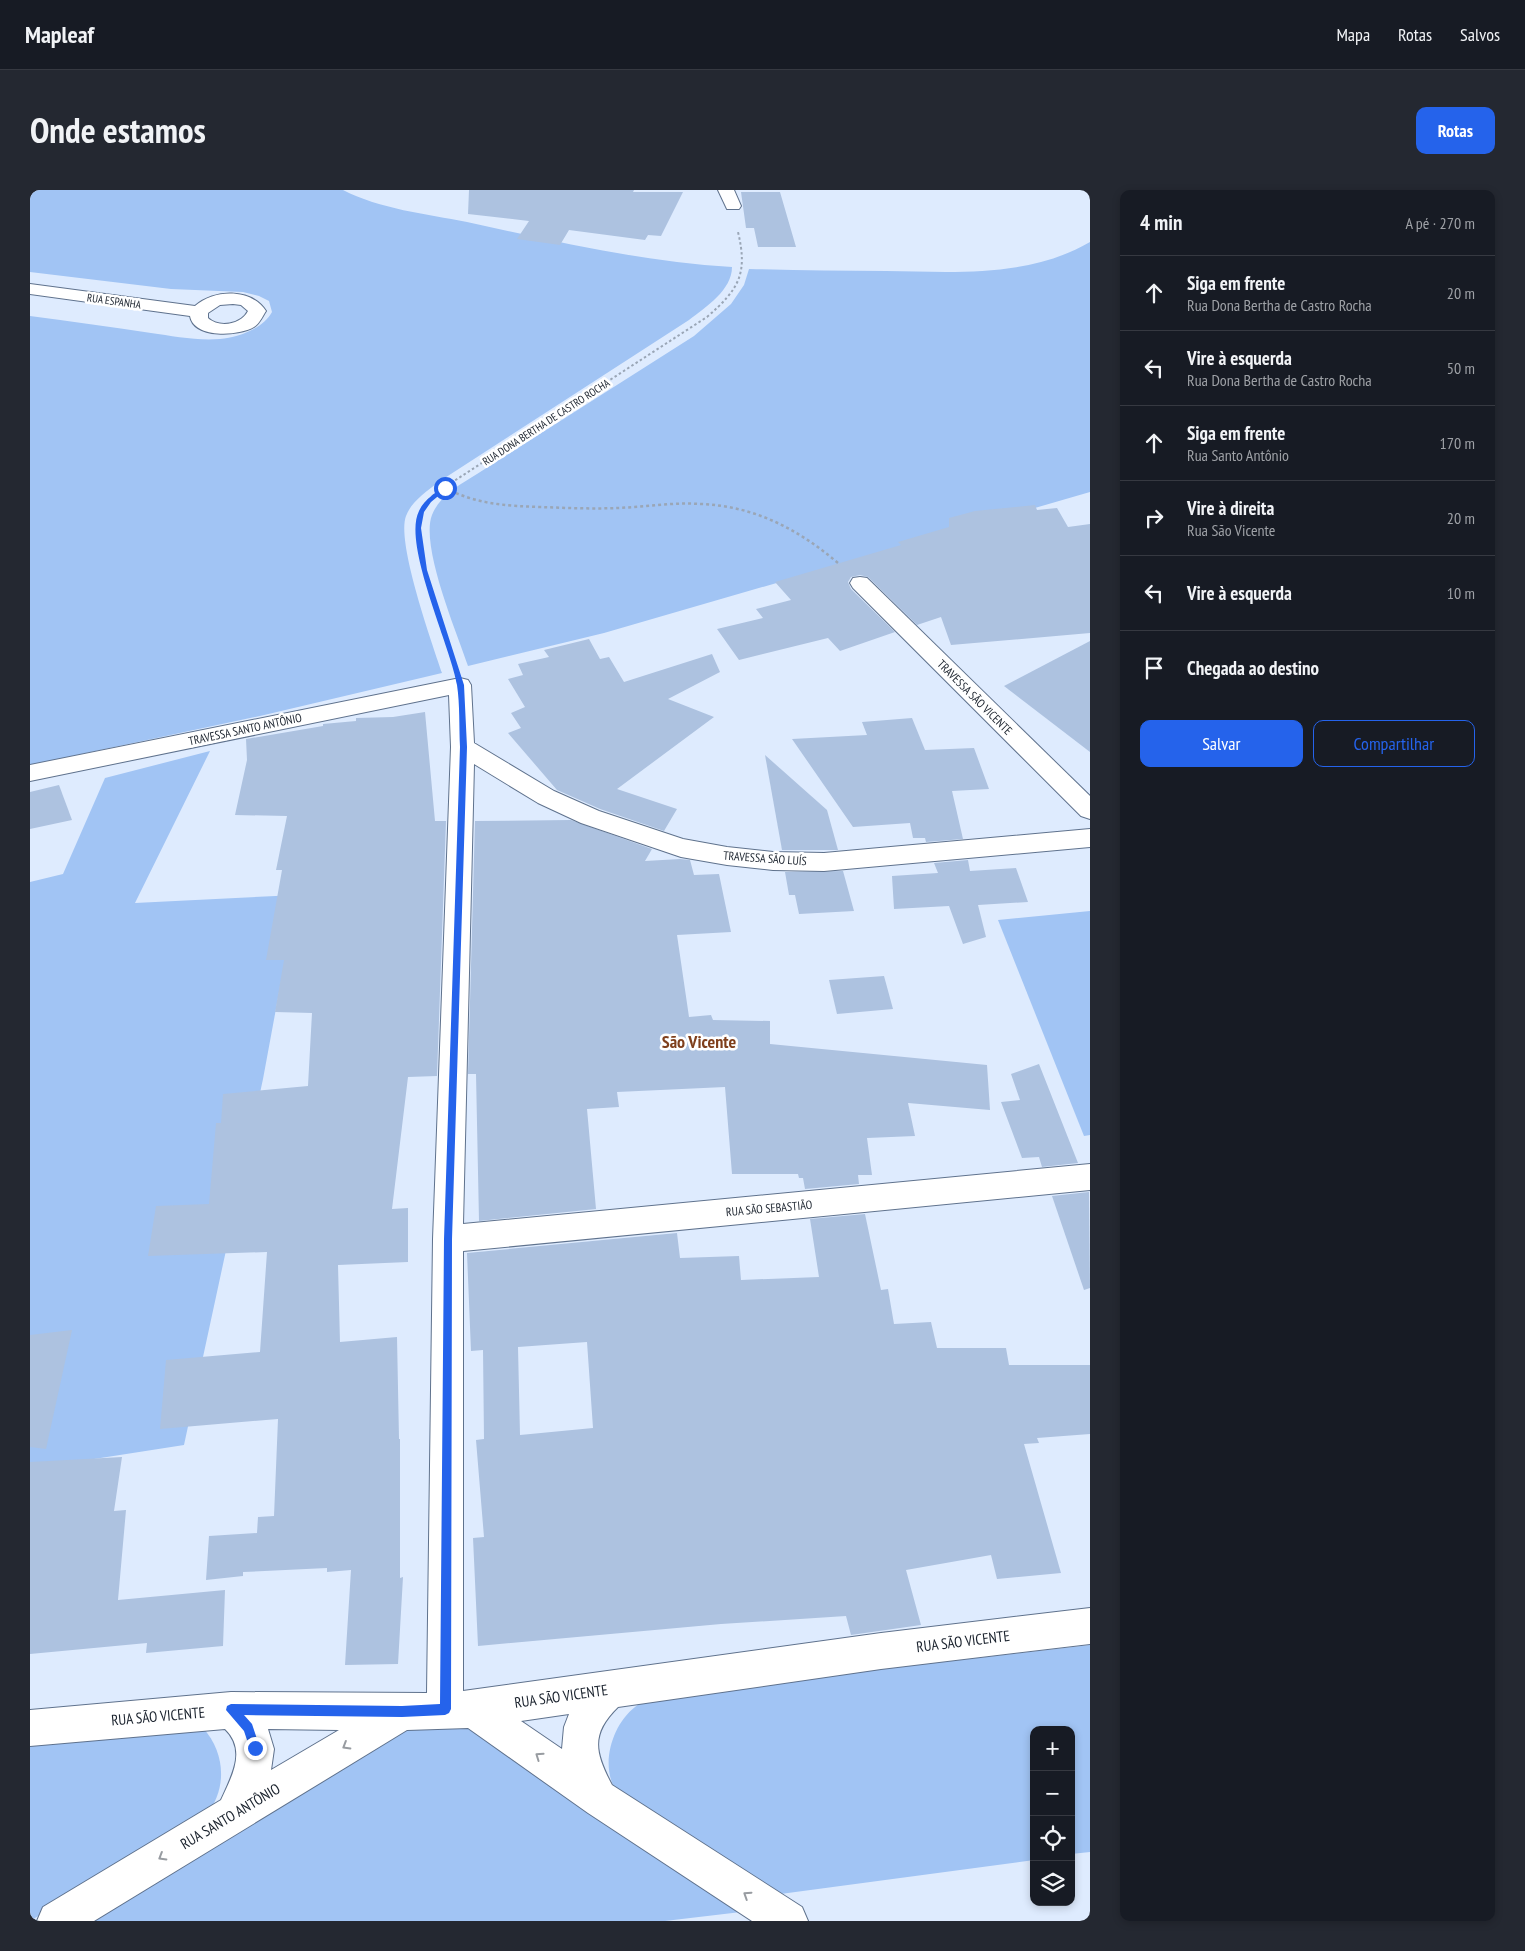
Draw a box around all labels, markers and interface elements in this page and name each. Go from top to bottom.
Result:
text: Mapleaf [25,19,94,50]
text: Mapa [1336,23,1370,46]
text: Rotas [1398,23,1432,46]
text: Salvos [1460,23,1500,46]
text: Onde estamos [30,107,206,153]
button: Rotas [1416,107,1495,154]
text: 4 min [1140,209,1182,236]
text: A pé · 270 m [1405,213,1475,233]
text: Siga em frente [1187,271,1285,295]
icon: ahead [1140,279,1168,307]
text: 20 m [1447,283,1475,303]
street label: RUA ESPANHA [86,290,143,312]
text: Rua Dona Bertha de Castro Rocha [1187,295,1372,315]
text: Vire à esquerda [1187,346,1292,370]
icon: left [1140,354,1168,382]
text: 50 m [1447,358,1475,378]
text: Rua Dona Bertha de Castro Rocha [1187,370,1372,390]
street label: RUA DONA BERTHA DE CASTRO ROCHA [480,375,613,468]
text: Siga em frente [1187,421,1285,445]
icon: ahead [1140,429,1168,457]
text: 170 m [1440,433,1475,453]
text: Rua Santo Antônio [1187,445,1289,465]
route start [434,477,457,500]
text: Vire à direita [1187,496,1274,520]
icon: right [1140,504,1168,532]
text: 20 m [1447,508,1475,528]
text: Rua São Vicente [1187,520,1275,540]
icon: left [1140,579,1168,607]
text: Vire à esquerda [1187,581,1292,605]
text: 10 m [1447,583,1475,603]
icon: arrive [1140,654,1168,682]
street label: TRAVESSA SÃO VICENTE [934,656,1016,738]
text: Chegada ao destino [1187,656,1319,680]
street label: TRAVESSA SANTO ANTÔNIO [187,710,303,748]
button: Salvar [1140,720,1303,767]
button: Compartilhar [1313,720,1475,767]
street label: TRAVESSA SÃO LUÍS [723,848,807,868]
district label: São Vicente [662,1030,737,1053]
street label: RUA SÃO SEBASTIÃO [725,1197,813,1219]
street label: RUA SÃO VICENTE [915,1626,1011,1656]
street label: RUA SÃO VICENTE [513,1680,609,1712]
street label: RUA SÃO VICENTE [110,1702,206,1730]
map controls [1030,1726,1075,1906]
button: + [1030,1726,1075,1771]
route end [244,1737,267,1760]
one-way arrow [342,1739,351,1749]
one-way arrow [536,1754,545,1762]
button: − [1030,1771,1075,1816]
street label: RUA SANTO ANTÔNIO [177,1779,283,1853]
button: locate [1030,1816,1075,1861]
one-way arrow [158,1851,167,1861]
button: layers [1030,1861,1075,1906]
one-way arrow [744,1891,753,1901]

